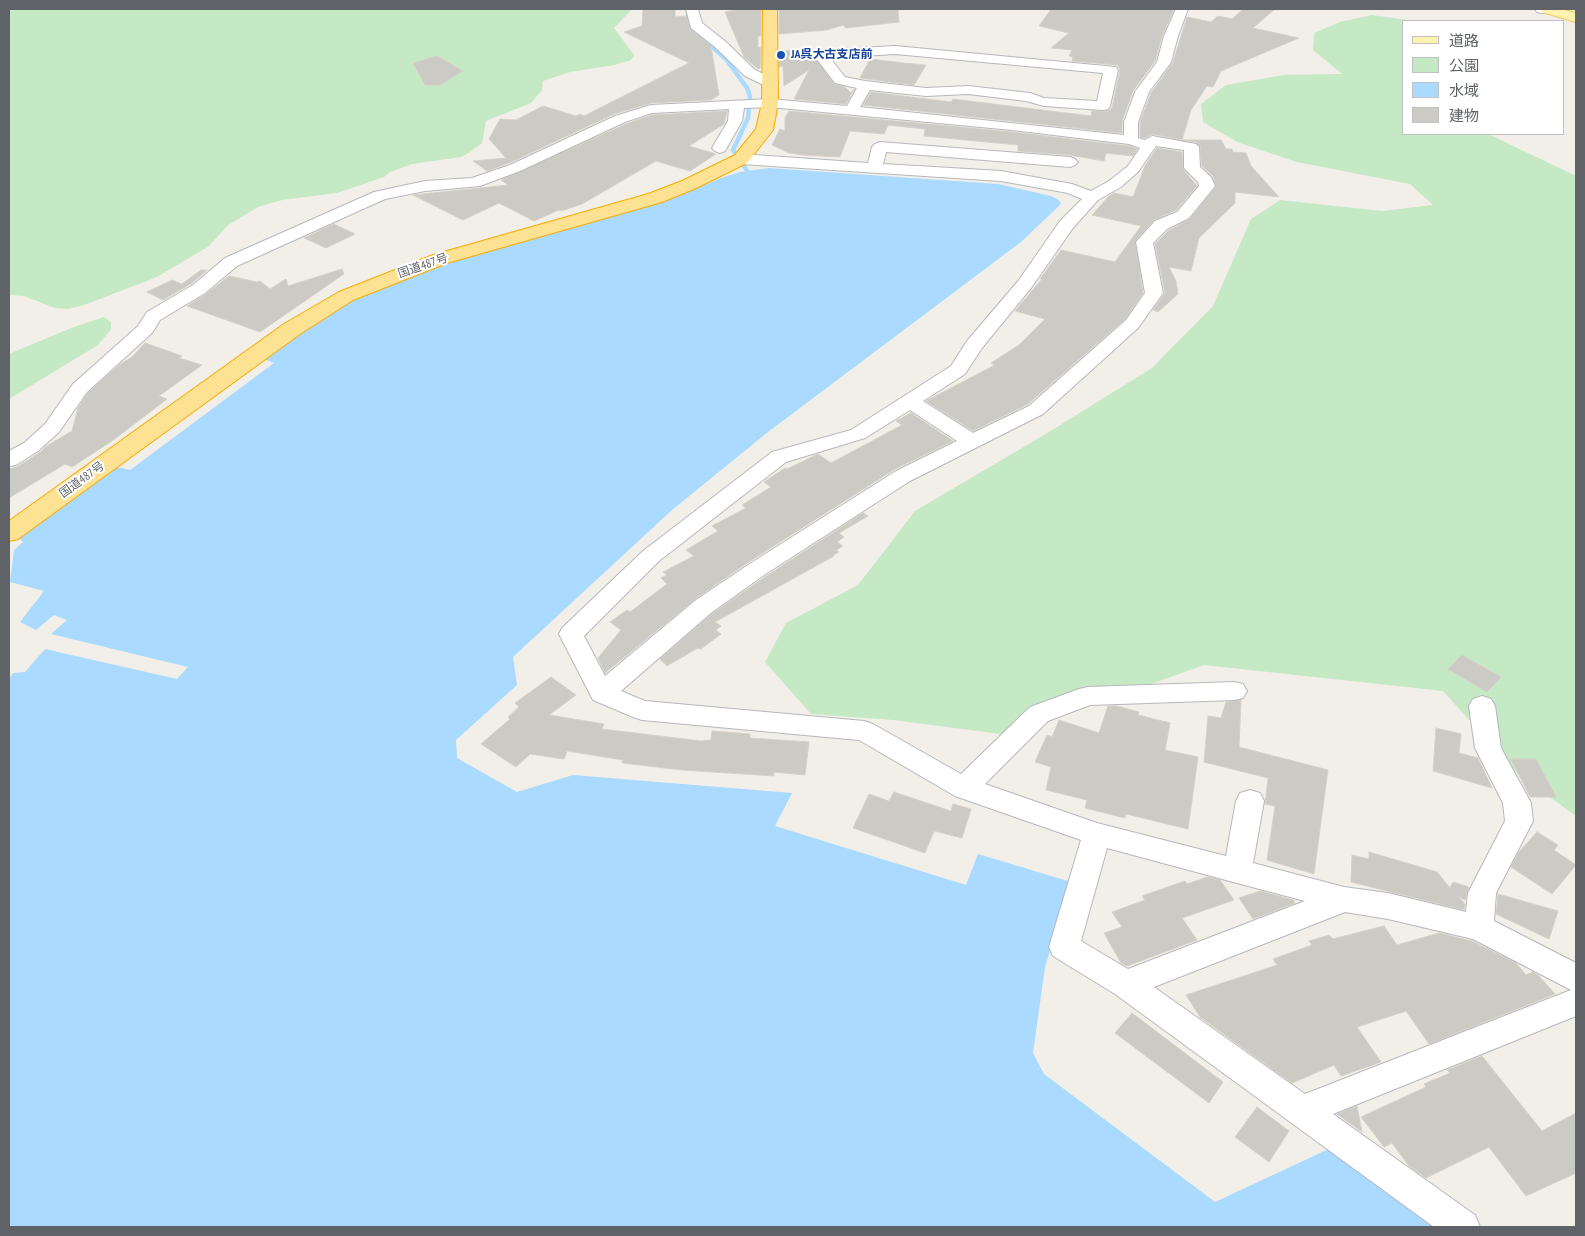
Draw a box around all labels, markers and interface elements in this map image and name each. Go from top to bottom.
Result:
legend [1402,20,1565,135]
text: 道路 [1449,31,1479,50]
place label: JA呉大古支店前 [791,48,872,62]
marker: JA呉大古支店前 [775,49,787,61]
text: 公園 [1449,56,1479,75]
text: 水域 [1449,81,1479,100]
text: 建物 [1449,106,1479,125]
street label: 国道487号 [396,251,450,281]
street label: 国道487号 [57,459,107,501]

